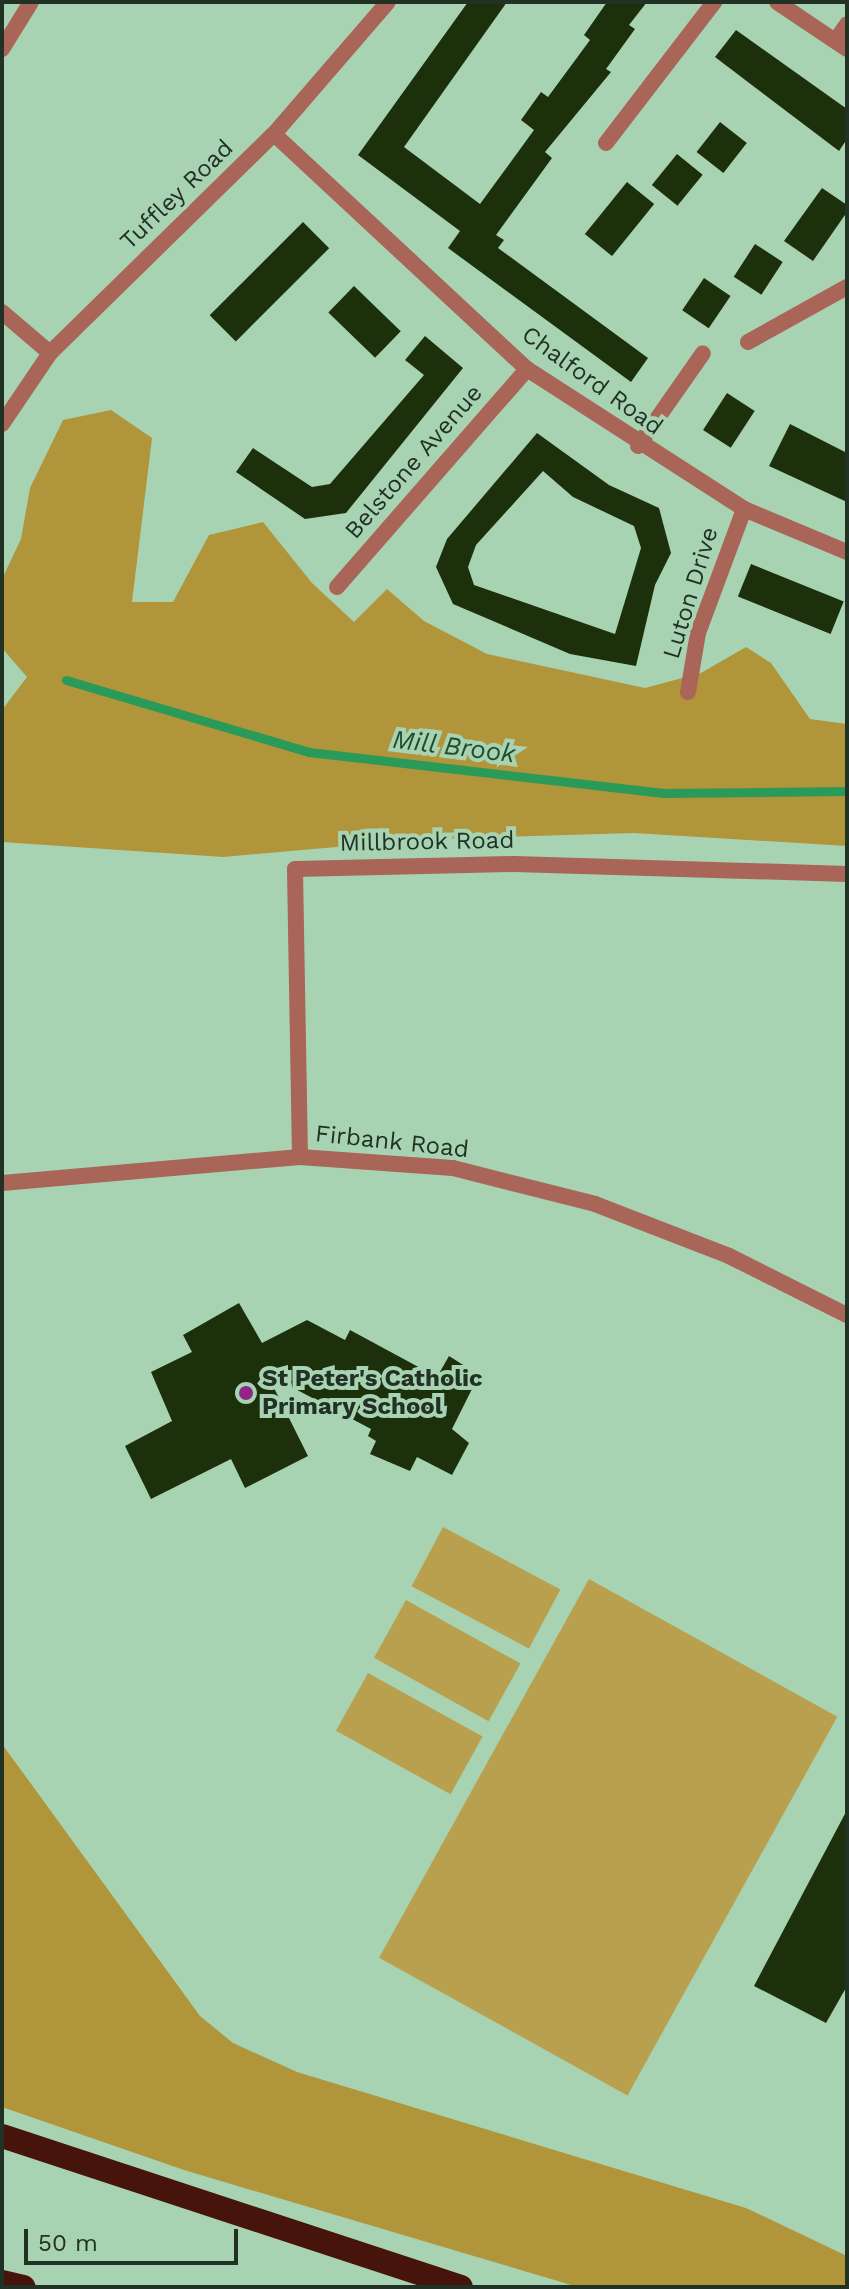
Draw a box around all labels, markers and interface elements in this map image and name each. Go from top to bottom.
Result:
street label: Tuffley Road [114,134,240,256]
street label: Chalford Road [516,320,668,442]
street label: Belstone Avenue [339,379,489,545]
street label: Luton Drive [657,524,725,662]
water label: Mill Brook [390,724,518,770]
street label: Millbrook Road [339,826,515,858]
street label: Firbank Road [314,1120,470,1164]
place label: St Peter's Catholic Primary School [262,1365,483,1421]
marker: St Peter's Catholic Primary School [237,1384,255,1402]
scale bar [28,2213,242,2263]
text: 50 m [38,2229,98,2257]

